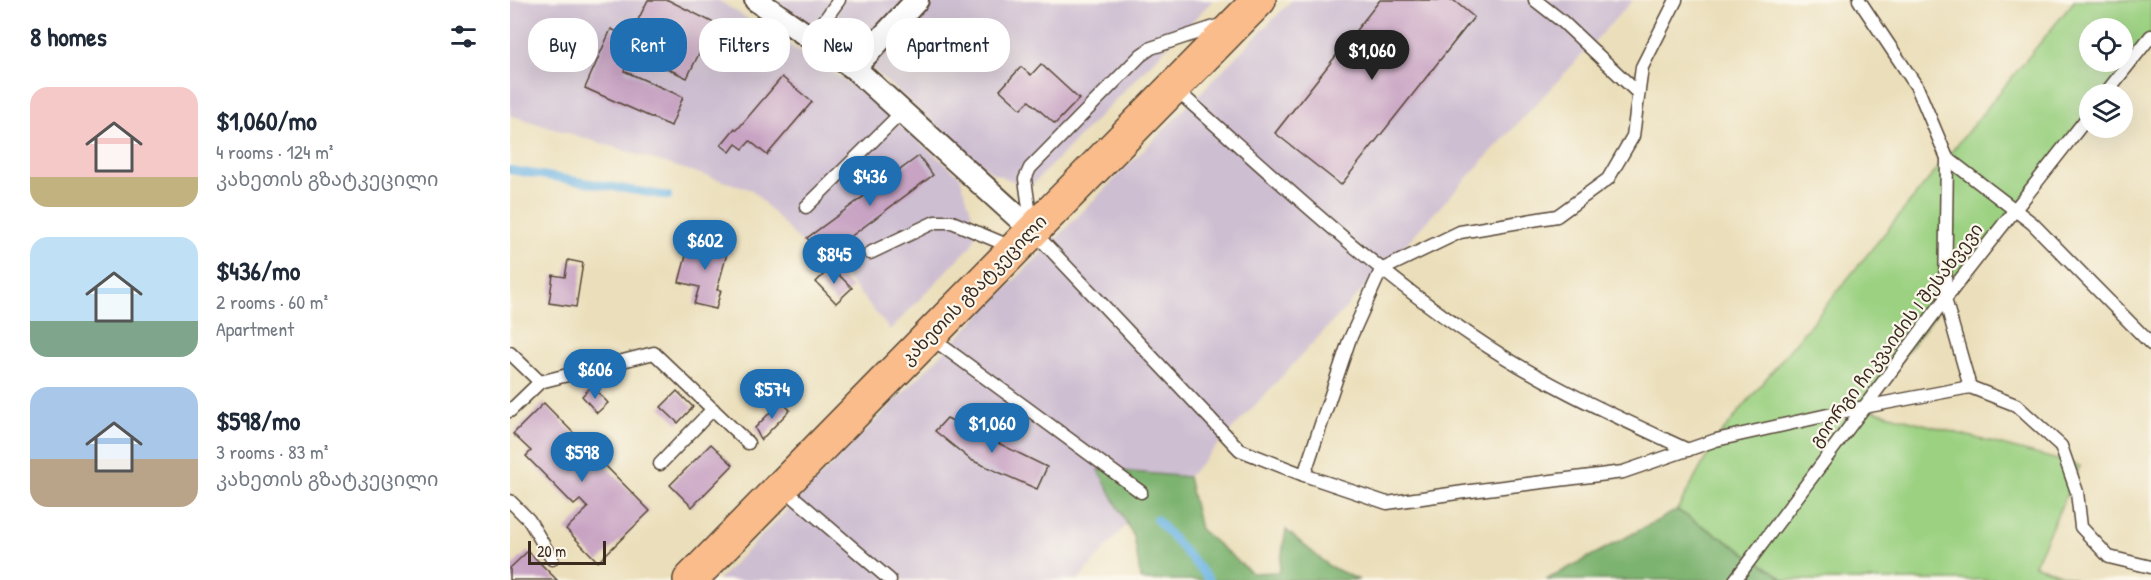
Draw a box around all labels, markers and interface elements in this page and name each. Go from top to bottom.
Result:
chip: Buy [528,18,598,72]
chip: Rent [610,18,687,72]
chip: Filters [699,18,790,72]
chip: New [802,18,874,72]
chip: Apartment [886,18,1010,72]
map controls [2079,18,2133,138]
button: locate [2079,18,2133,72]
text: 8 homes [30,19,107,54]
icon: filters [447,20,480,53]
pin: $1,060 [1323,30,1421,81]
text: $1,060 [1348,36,1396,63]
button: layers [2079,84,2133,138]
text: $1,060/mo [216,103,317,138]
icon: home [78,111,150,183]
text: 4 rooms · 124 m² [216,138,333,165]
pin: $436 [834,156,906,207]
text: $436 [853,162,887,189]
text: კახეთის გზატკეცილი [216,165,438,192]
street label: კახეთის გზატკეცილი [895,209,1052,370]
street label: გიორგი ჩიკვაიძის I შესახვევი [1803,218,1988,452]
pin: $602 [669,220,741,271]
text: $602 [687,226,723,253]
pin: $845 [798,234,870,285]
text: $845 [817,240,851,267]
text: $436/mo [216,253,300,288]
icon: home [78,261,150,333]
text: 2 rooms · 60 m² [216,288,328,315]
text: Apartment [216,315,294,342]
pin: $606 [559,349,631,400]
text: $606 [577,355,613,382]
pin: $574 [736,369,808,420]
text: $574 [754,375,790,402]
text: $598/mo [216,403,300,438]
pin: $1,060 [943,403,1041,454]
text: $1,060 [968,409,1016,436]
icon: home [78,411,150,483]
pin: $598 [546,432,618,483]
text: 3 rooms · 83 m² [216,438,328,465]
text: $598 [565,438,599,465]
text: კახეთის გზატკეცილი [216,465,438,492]
scale bar [528,538,606,566]
text: 20 m [537,540,566,562]

